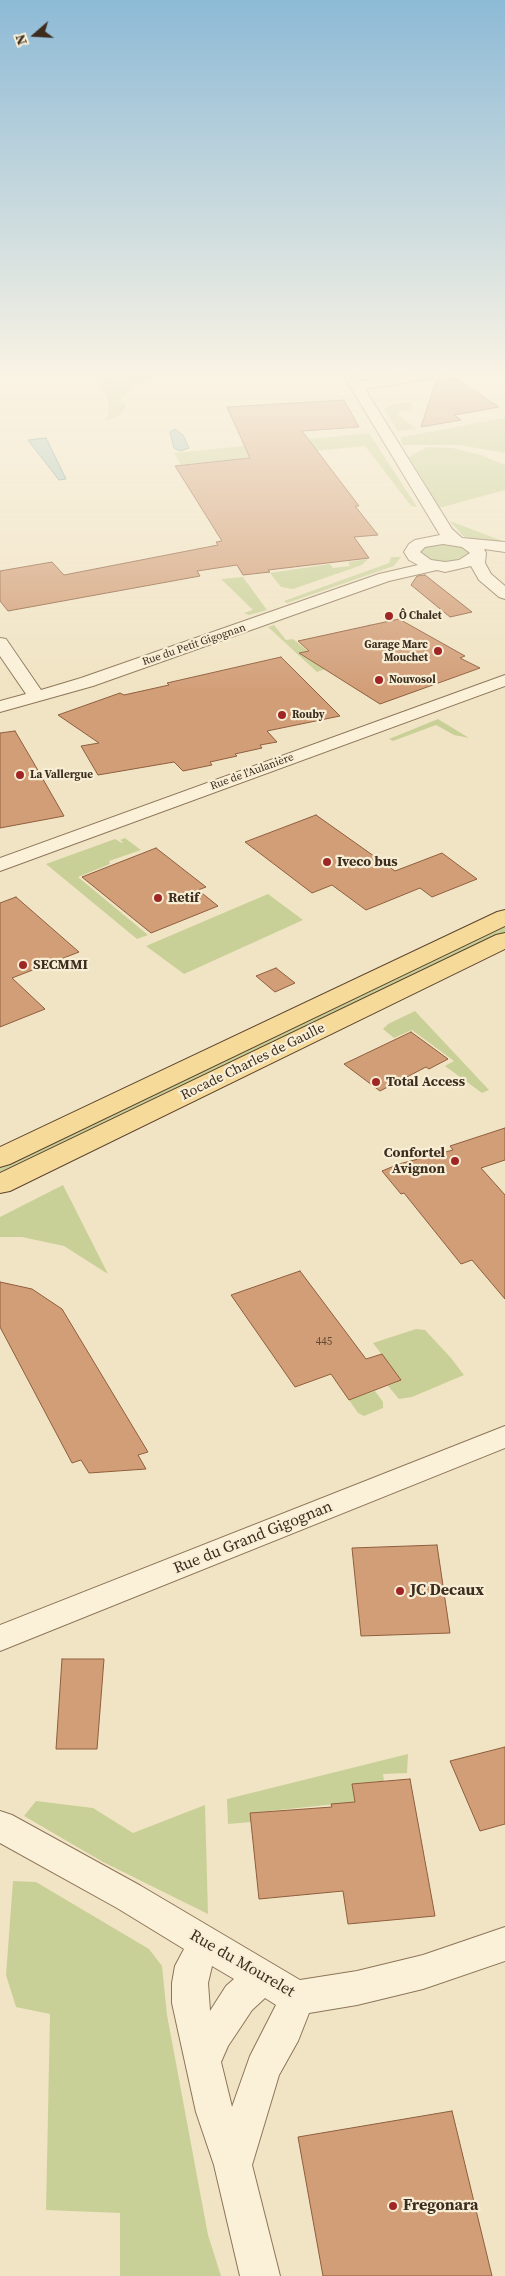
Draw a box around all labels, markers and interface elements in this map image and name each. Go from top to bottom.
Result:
north arrow [10,10,60,60]
text: N [10,32,32,48]
place label: Ô Chalet [399,609,442,623]
marker: Ô Chalet [383,610,395,622]
street label: Rue du Petit Gigognan [141,621,247,669]
place label: Garage Marc Mouchet [364,638,428,664]
marker: Garage Marc Mouchet [432,645,444,657]
place label: Nouvosol [389,673,436,687]
marker: Nouvosol [373,674,385,686]
place label: Rouby [292,708,325,722]
marker: Rouby [276,709,288,721]
street label: Rue de l'Aulanière [208,751,296,793]
place label: La Vallergue [30,768,93,782]
marker: La Vallergue [14,769,26,781]
place label: Iveco bus [337,854,398,870]
marker: Iveco bus [321,856,333,868]
place label: Retif [168,890,199,906]
marker: Retif [152,892,164,904]
place label: SECMMI [33,957,88,973]
marker: SECMMI [17,959,29,971]
street label: Rocade Charles de Gaulle [178,1020,328,1104]
place label: Total Access [386,1074,465,1090]
marker: Total Access [370,1076,382,1088]
place label: Confortel Avignon [384,1145,445,1178]
marker: Confortel Avignon [449,1155,461,1167]
house number: 445 [316,1335,332,1349]
street label: Rue du Grand Gigognan [171,1497,335,1579]
place label: JC Decaux [410,1581,484,1601]
marker: JC Decaux [394,1585,406,1597]
street label: Rue du Mourelet [186,1926,298,2002]
place label: Fregonara [403,2196,478,2216]
marker: Fregonara [387,2200,399,2212]

